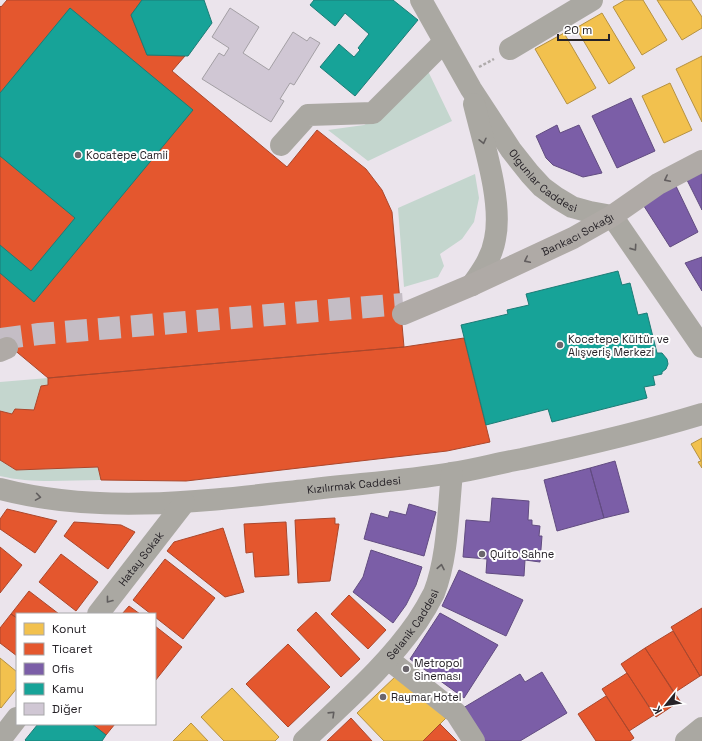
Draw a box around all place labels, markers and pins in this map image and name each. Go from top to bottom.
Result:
place label: Kocatepe Camii [86,148,168,162]
marker: Kocatepe Camii [73,150,83,160]
place label: Kocetepe Kültür ve Alışveriş Merkezi [568,332,669,359]
marker: Kocetepe Kültür ve Alışveriş Merkezi [555,340,565,350]
place label: Quito Sahne [490,547,554,561]
marker: Quito Sahne [477,549,487,559]
place label: Metropol Sineması [414,656,462,683]
marker: Metropol Sineması [401,664,411,674]
place label: Raymar Hotel [391,690,462,704]
marker: Raymar Hotel [378,692,388,702]

